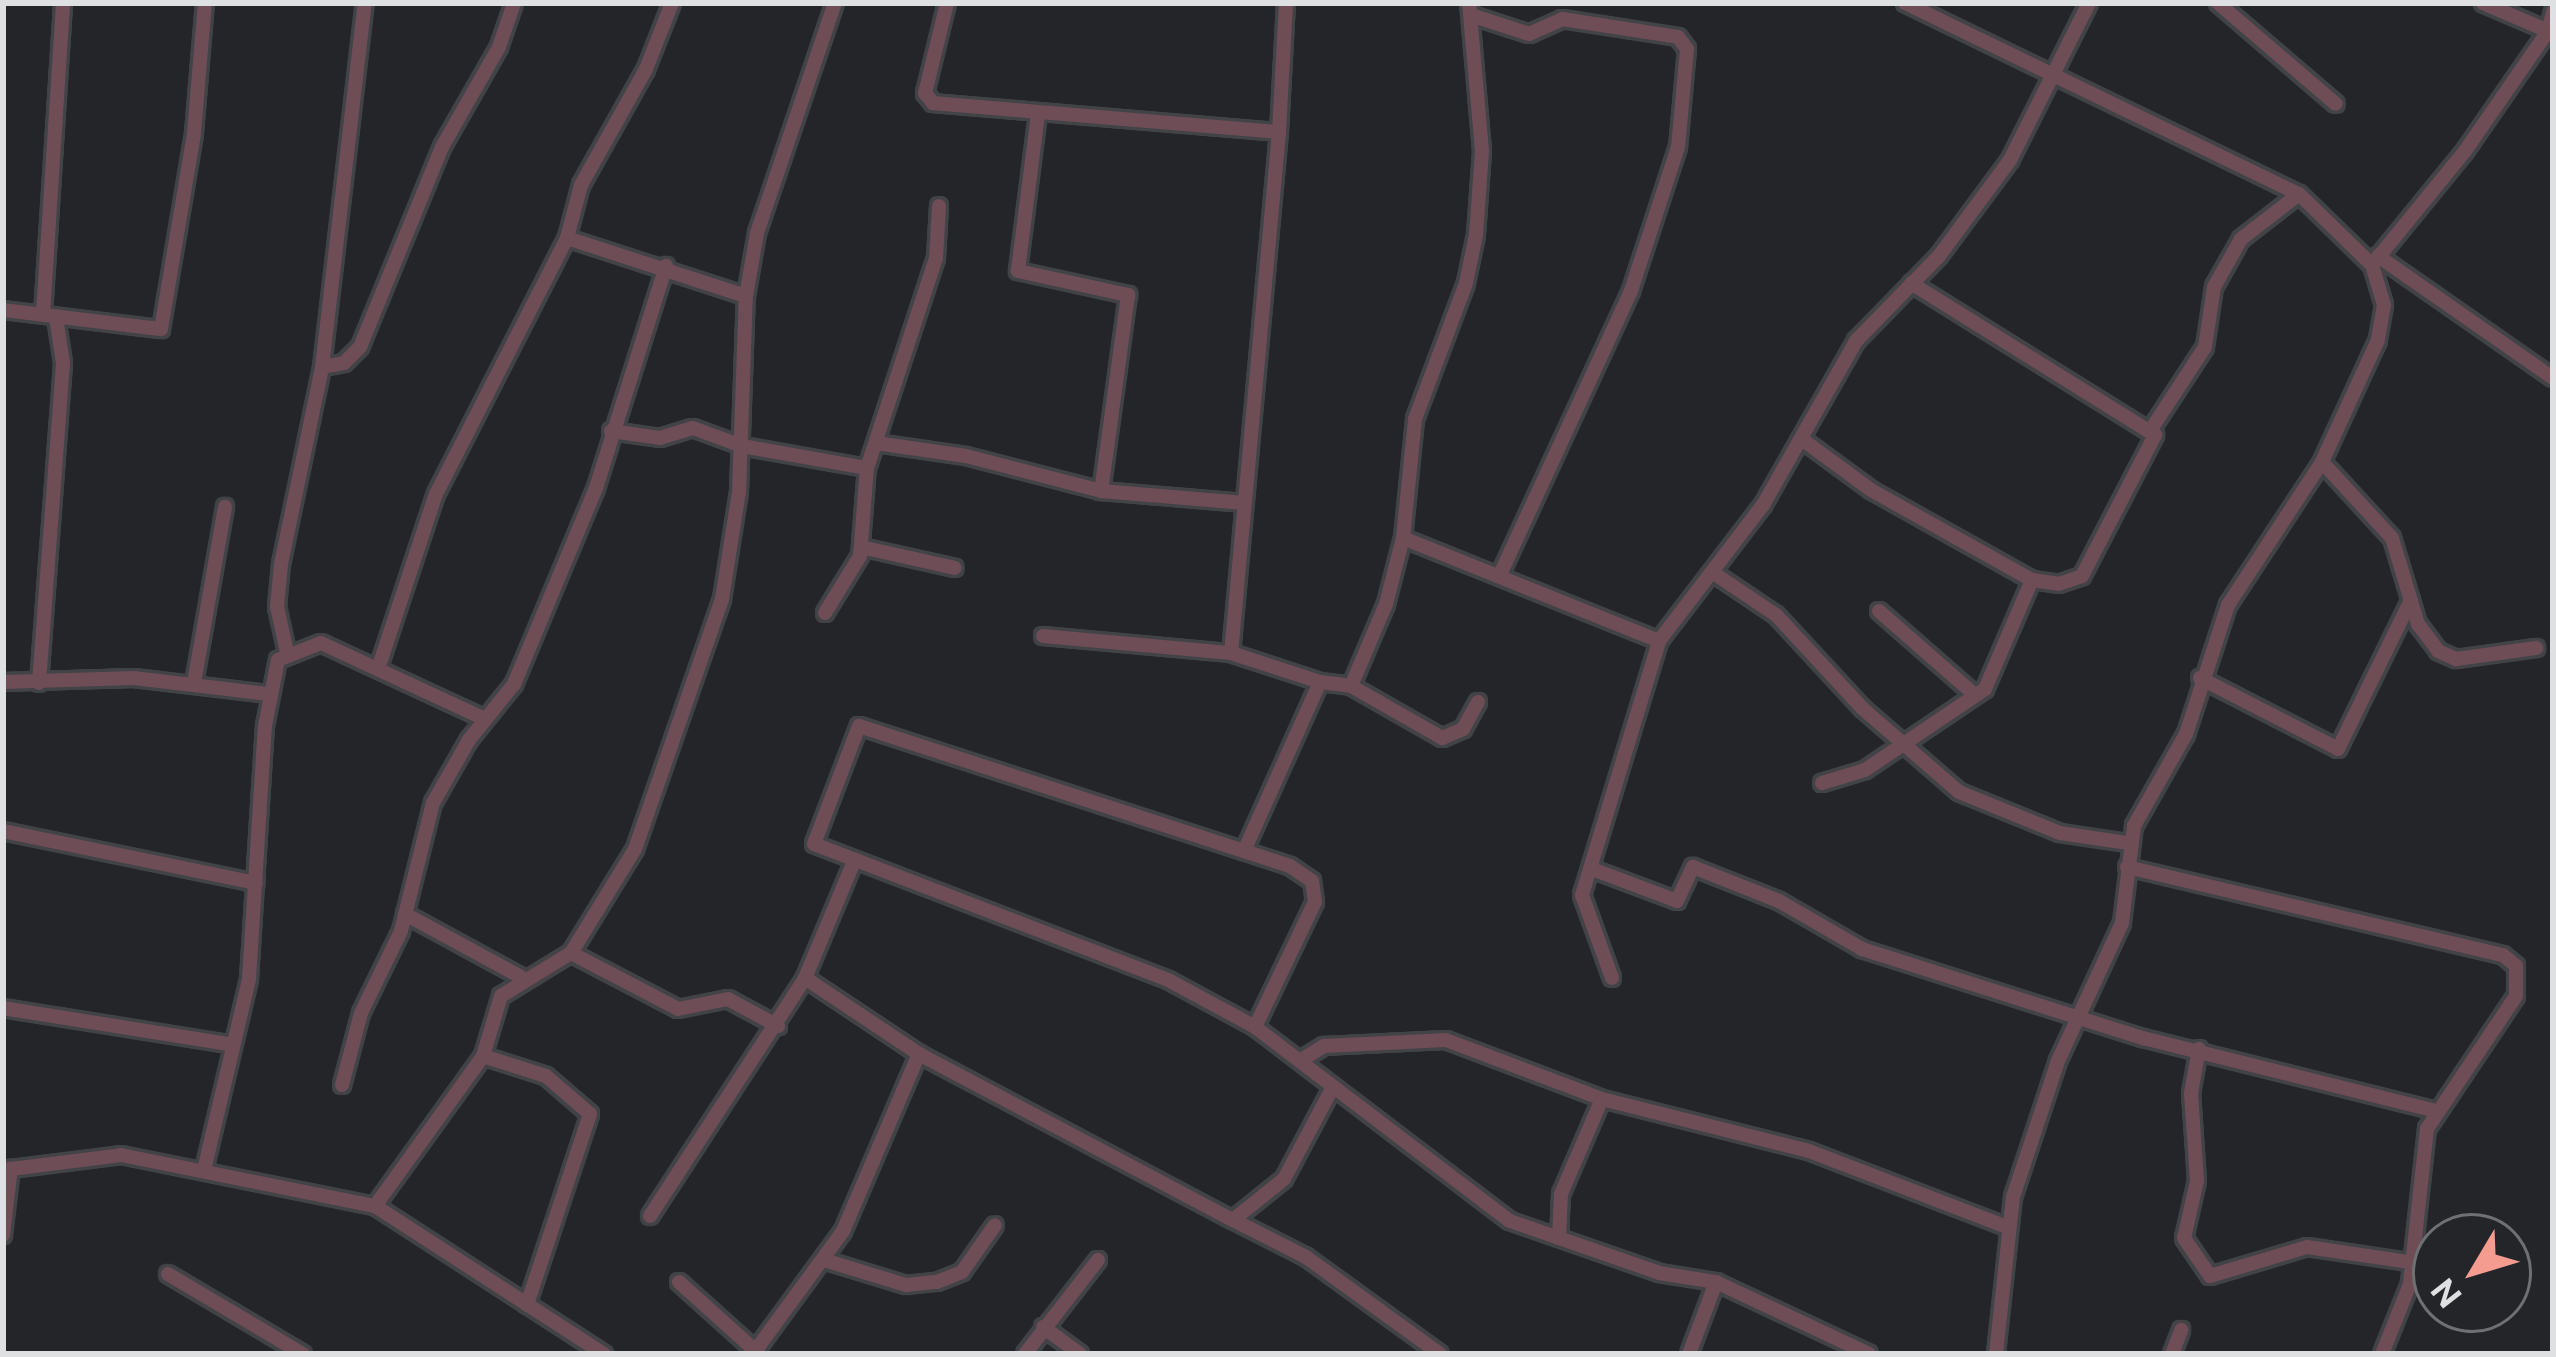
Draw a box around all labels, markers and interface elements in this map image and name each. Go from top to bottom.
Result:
north arrow [2412,1213,2532,1333]
text: N [2423,1271,2469,1315]

